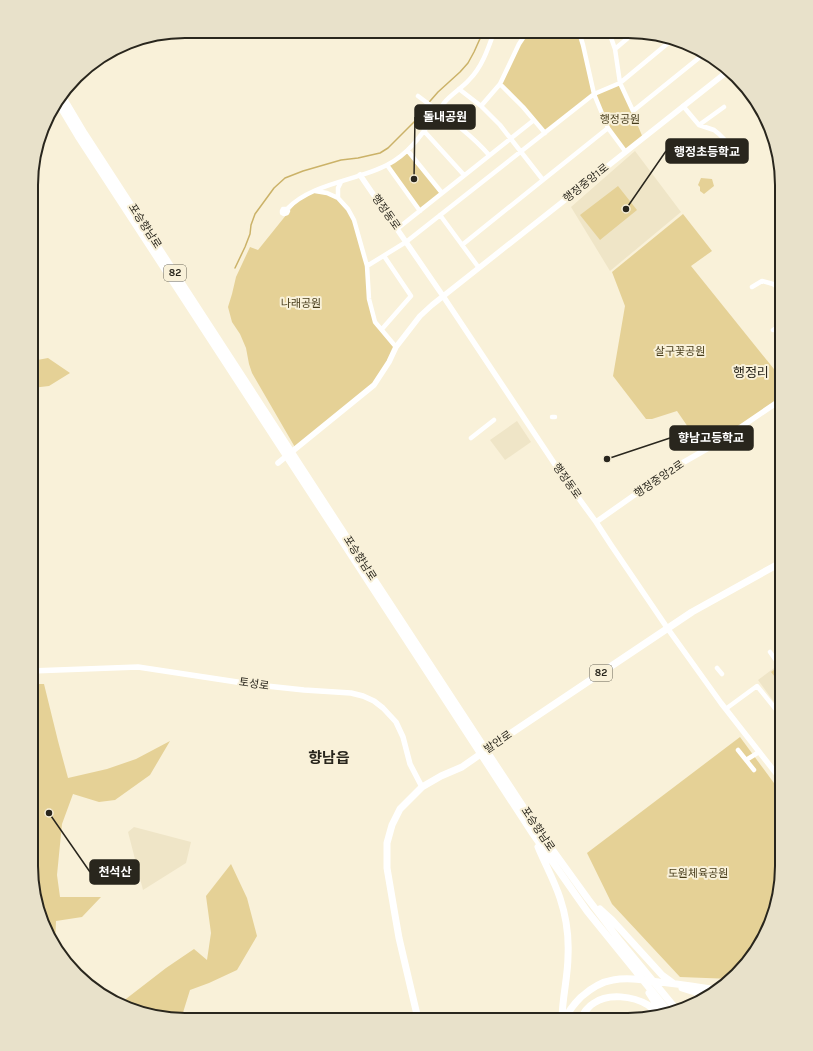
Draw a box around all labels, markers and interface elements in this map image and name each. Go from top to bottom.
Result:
callout: 돌내공원 [415,105,475,129]
text: 돌내공원 [423,110,467,124]
park label: 행정공원 [600,113,640,126]
callout: 행정초등학교 [666,139,748,163]
text: 행정초등학교 [674,145,740,159]
street label: 행정중앙1로 [561,161,611,205]
street label: 행정동로 [369,192,403,232]
street label: 포승향남로 [126,201,164,251]
road number: 82 [164,265,186,281]
park label: 나래공원 [281,297,321,310]
park label: 살구꽃공원 [655,345,705,358]
district label: 행정리 [733,365,769,380]
callout: 향남고등학교 [670,426,753,450]
text: 향남고등학교 [678,431,744,445]
street label: 행정중앙2로 [632,458,686,500]
street label: 행정동로 [550,461,584,501]
street label: 포승향남로 [341,533,379,583]
road number: 82 [590,665,612,681]
street label: 토성로 [238,675,270,693]
street label: 발안로 [482,728,514,756]
district label: 향남읍 [308,749,350,767]
street label: 포승향남로 [518,804,558,854]
callout: 천석산 [90,860,139,884]
text: 천석산 [98,865,132,879]
park label: 도원체육공원 [668,867,728,880]

